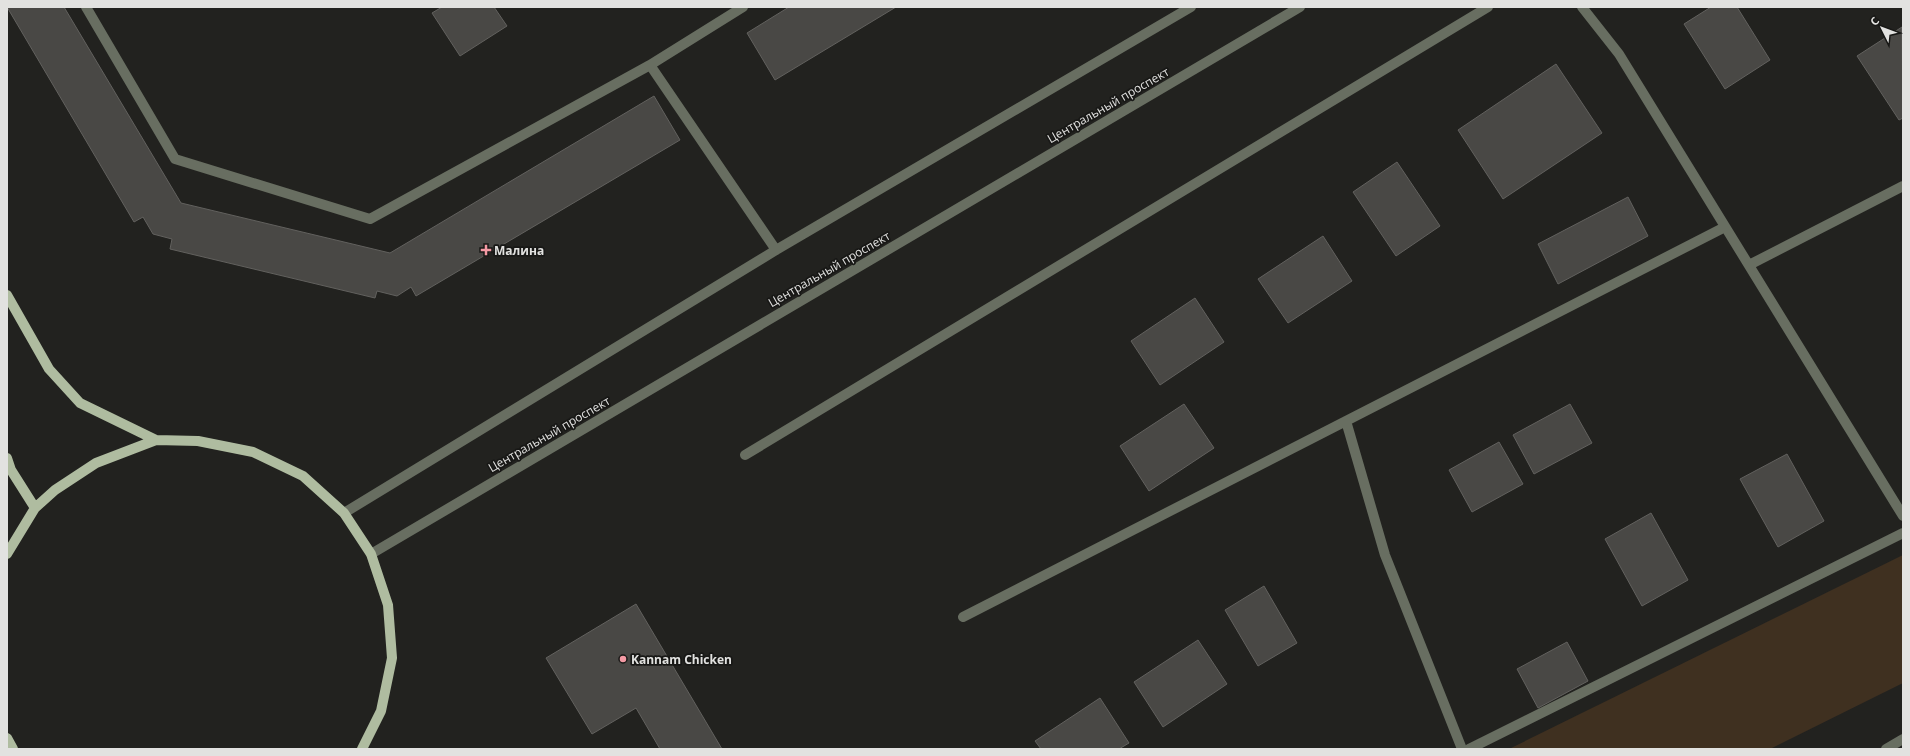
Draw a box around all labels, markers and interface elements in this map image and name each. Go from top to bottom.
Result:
north arrow [1862,8,1902,48]
text: С [1866,13,1882,29]
street label: Центральный проспект [1044,63,1172,147]
street label: Центральный проспект [765,227,893,311]
place label: Малина [494,242,544,259]
marker: Малина [481,245,491,255]
street label: Центральный проспект [485,392,613,476]
place label: Kannam Chicken [631,651,732,668]
marker: Kannam Chicken [618,654,628,664]

